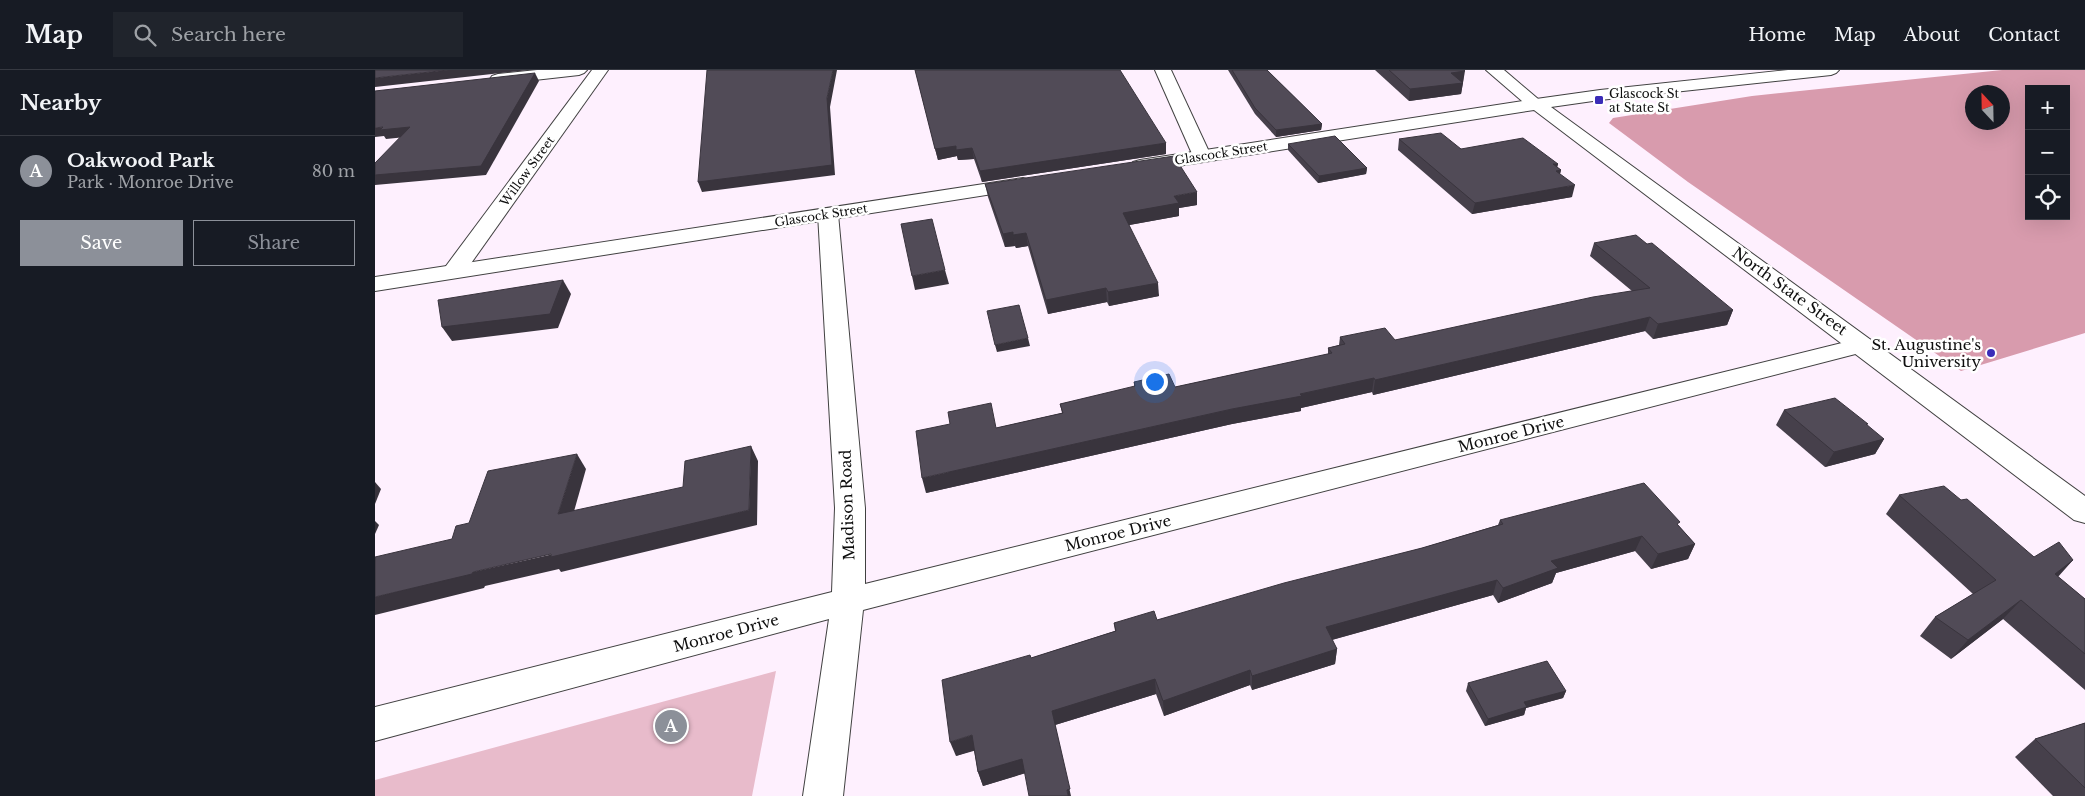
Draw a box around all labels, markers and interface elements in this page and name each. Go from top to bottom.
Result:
search box [113,12,463,57]
text: Map [25,20,83,49]
icon: search [131,21,159,49]
text: Search here [171,23,286,46]
text: Home [1748,24,1806,46]
text: Map [1834,24,1876,46]
text: About [1904,24,1960,46]
text: Contact [1988,24,2060,46]
north arrow [1965,85,2010,130]
map controls [2025,85,2070,220]
button: + [2025,85,2070,130]
place label: Glascock St at State St [1609,86,1679,115]
text: Nearby [20,90,101,116]
marker: Glascock St at State St [1593,94,1605,106]
button: − [2025,130,2070,175]
street label: Willow Street [496,133,558,210]
street label: Glascock Street [1173,138,1269,168]
text: Oakwood Park [67,149,215,172]
text: A [30,161,42,181]
text: 80 m [312,161,355,181]
text: Park · Monroe Drive [67,172,234,192]
button: locate [2025,175,2070,220]
street label: Glascock Street [773,200,869,230]
button: Save [20,220,183,266]
button: Share [193,220,355,266]
street label: North State Street [1729,243,1852,339]
place label: St. Augustine's University [1871,335,1981,371]
marker: St. Augustine's University [1985,347,1997,359]
your location [1142,369,1168,395]
street label: Monroe Drive [1456,412,1566,456]
street label: Madison Road [836,449,858,561]
street label: Monroe Drive [1063,511,1173,555]
street label: Monroe Drive [671,610,781,656]
pin: A [655,707,687,745]

